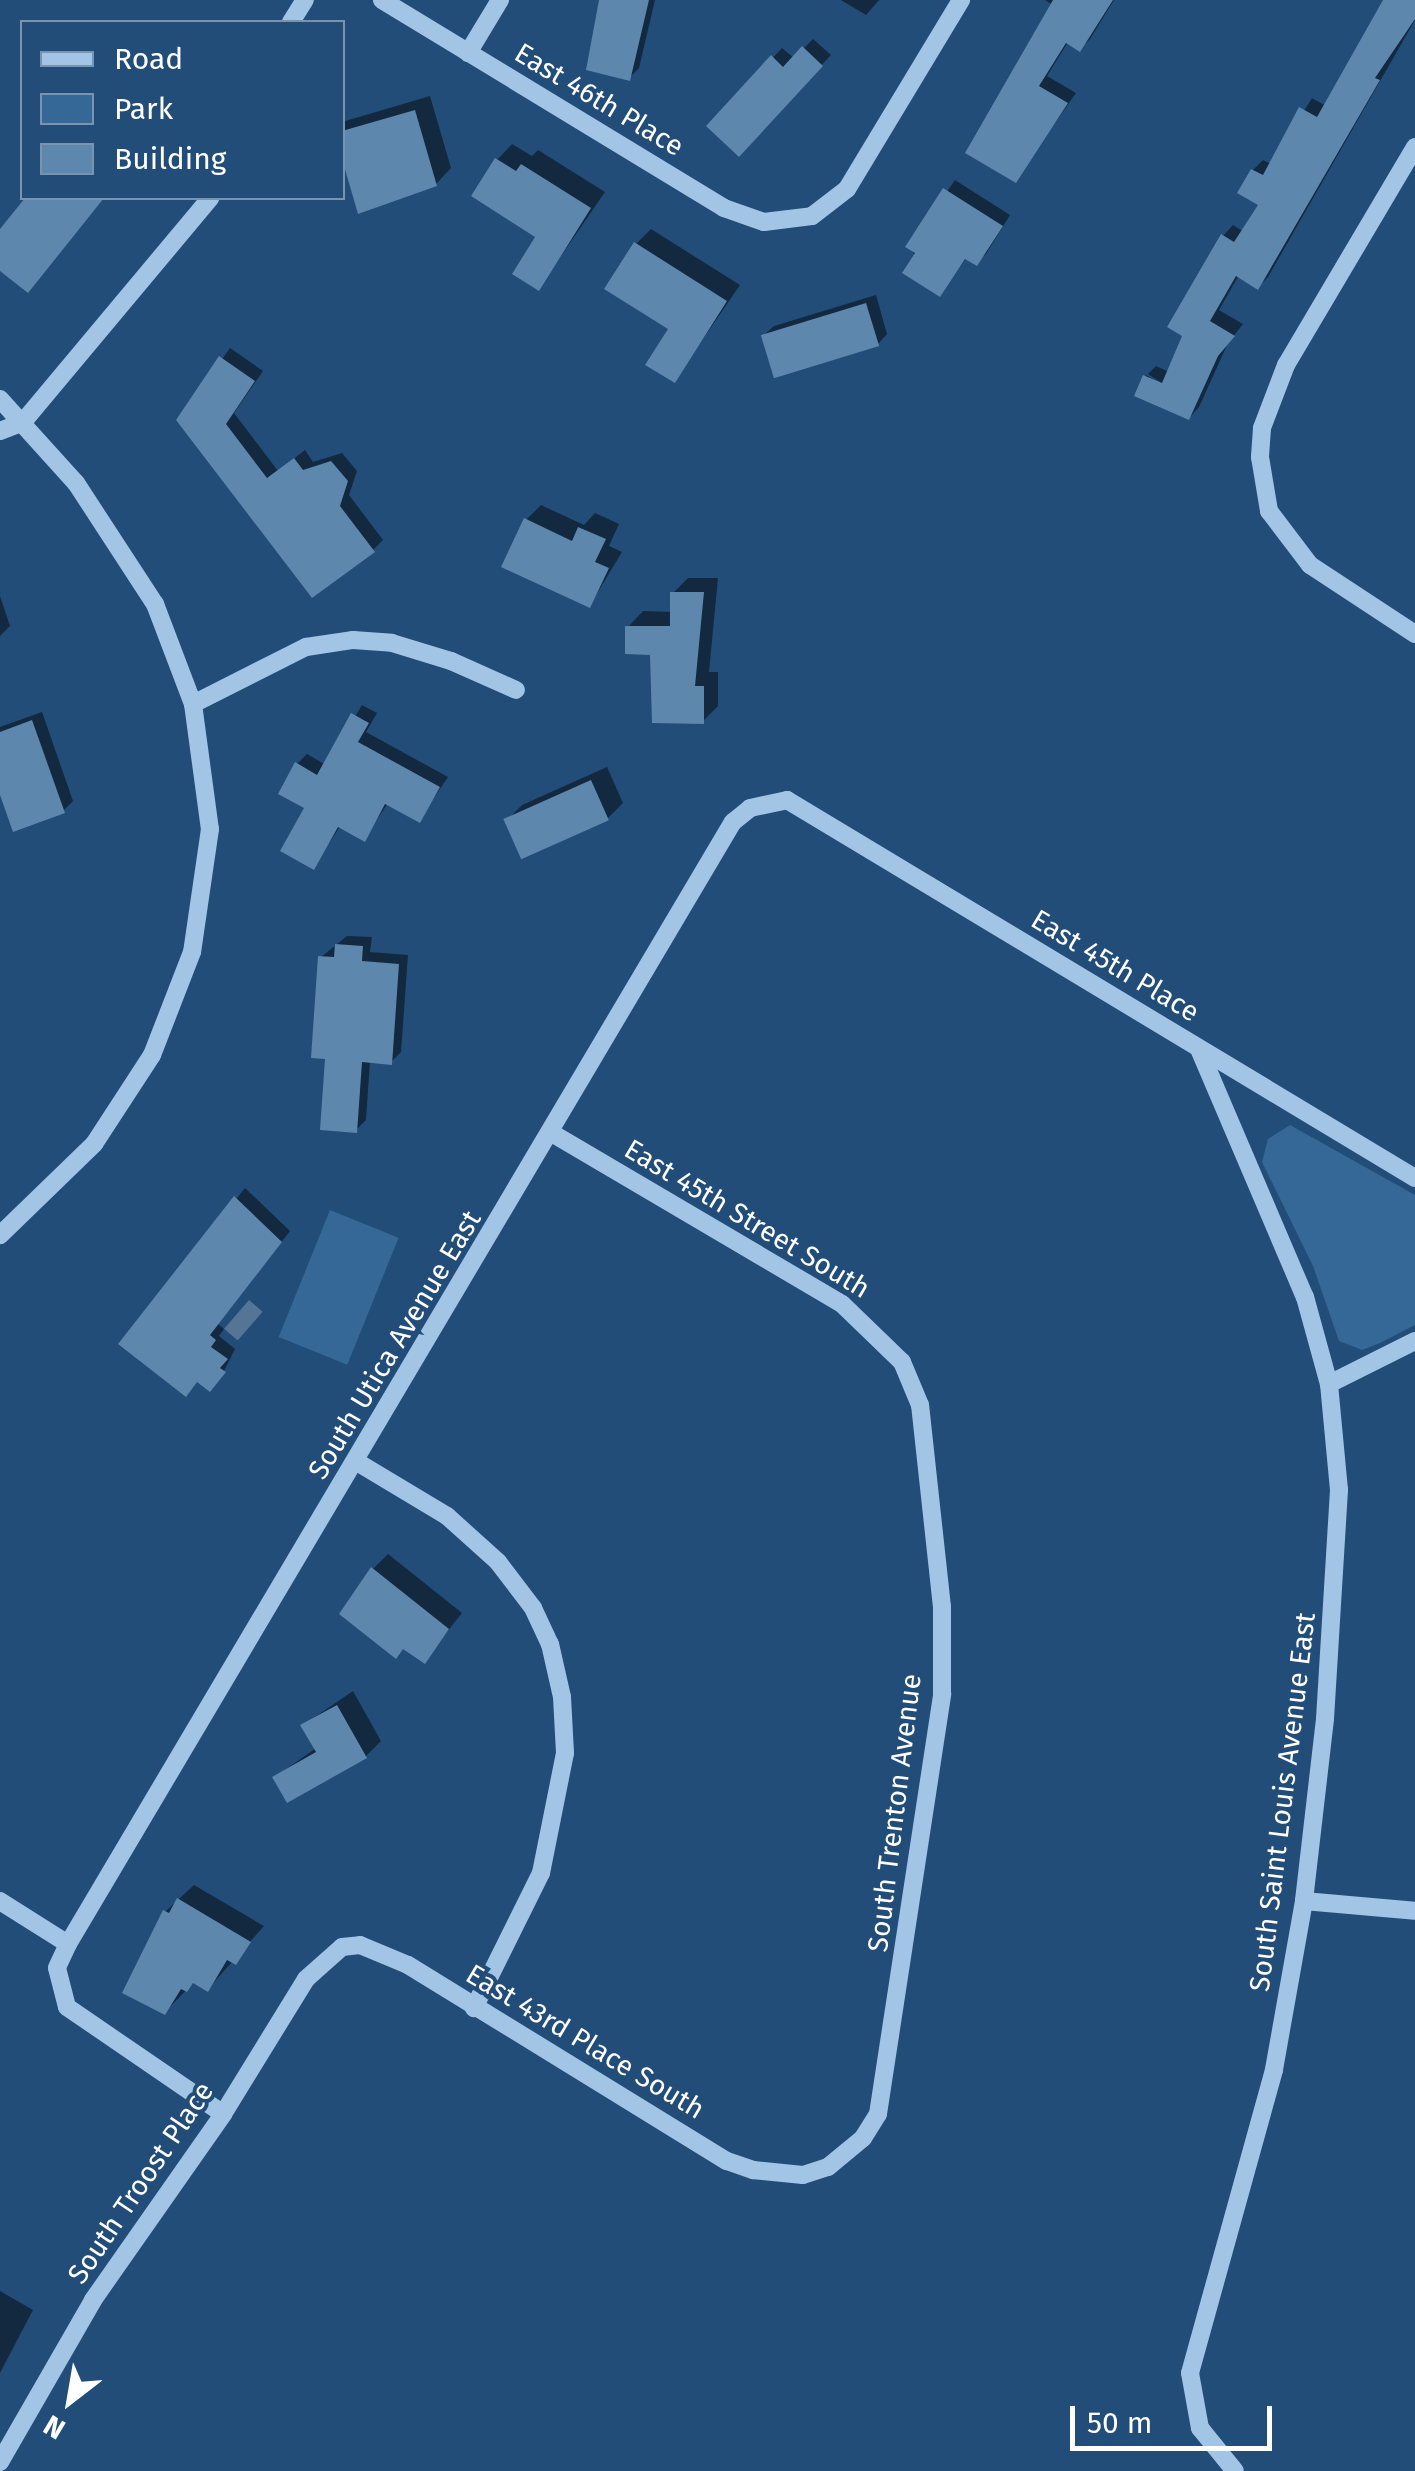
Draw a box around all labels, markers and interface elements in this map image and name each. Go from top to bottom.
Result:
legend [20,20,345,200]
street label: East 46th Place [508,36,690,164]
text: Road [114,41,183,77]
text: Park [114,91,173,127]
text: Building [114,141,226,177]
street label: East 45th Place [1025,903,1205,1029]
street label: East 45th Street South [618,1132,876,1306]
street label: South Utica Avenue East [301,1205,489,1485]
street label: South Saint Louis Avenue East [1243,1611,1323,1993]
street label: South Trenton Avenue [861,1672,929,1954]
street label: East 43rd Place South [460,1958,710,2126]
street label: South Troost Place [61,2076,221,2290]
north arrow [20,2351,120,2451]
scale bar [1075,2386,1278,2448]
text: 50 m [1087,2405,1152,2441]
text: N [38,2408,71,2446]

